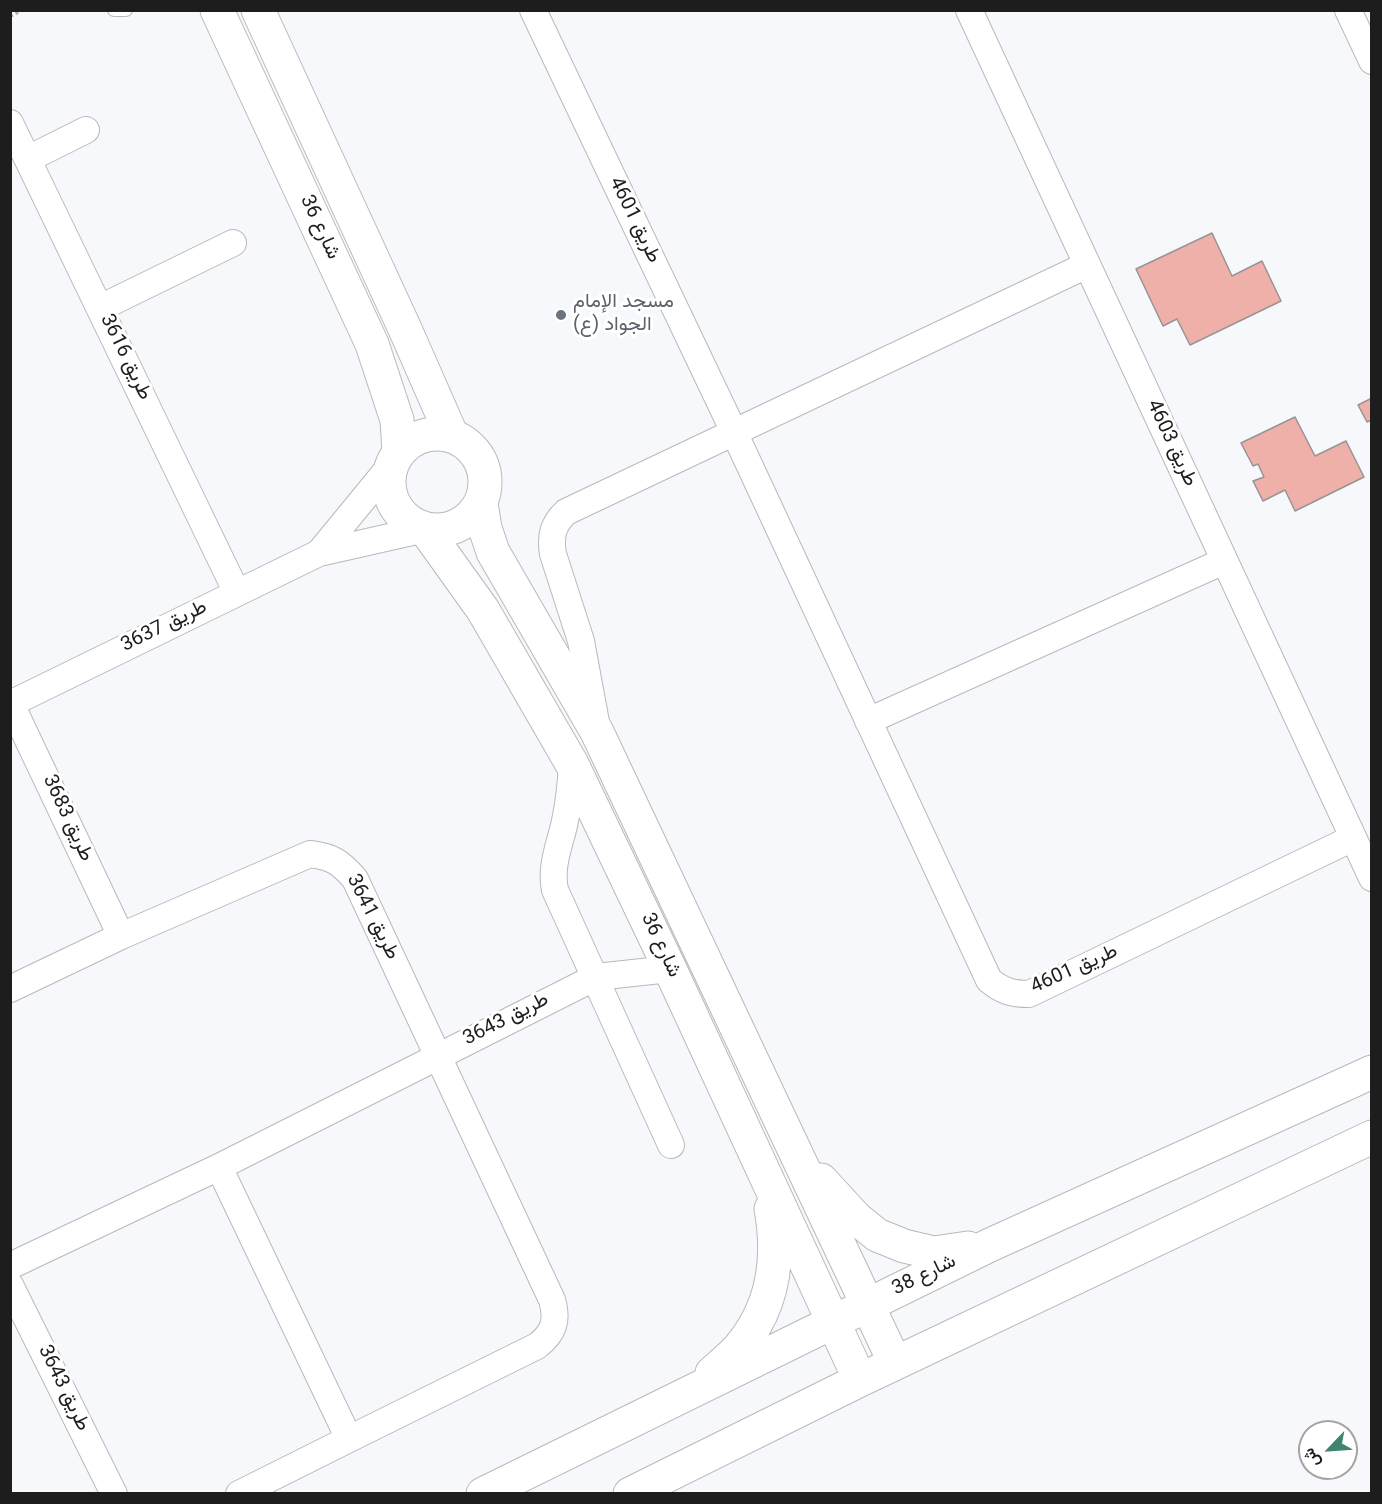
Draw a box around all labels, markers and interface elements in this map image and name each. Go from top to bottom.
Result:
street label: طريق 4601 [602,174,664,268]
street label: شارع 36 [293,192,343,264]
place label: مسجد الإمام الجواد (ع) [573,292,674,339]
marker: مسجد الإمام الجواد (ع) [554,308,568,322]
street label: طريق 3616 [93,311,155,405]
street label: طريق 4603 [1140,397,1200,491]
street label: طريق 3637 [118,597,212,659]
street label: طريق 3683 [36,772,96,866]
street label: طريق 3641 [339,871,403,965]
street label: شارع 36 [634,910,684,982]
street label: طريق 4601 [1028,941,1122,1001]
street label: طريق 3643 [460,989,554,1053]
street label: شارع 38 [889,1251,961,1303]
street label: طريق 3643 [31,1342,93,1436]
north arrow [1298,1420,1358,1480]
text: ش [1298,1443,1328,1471]

